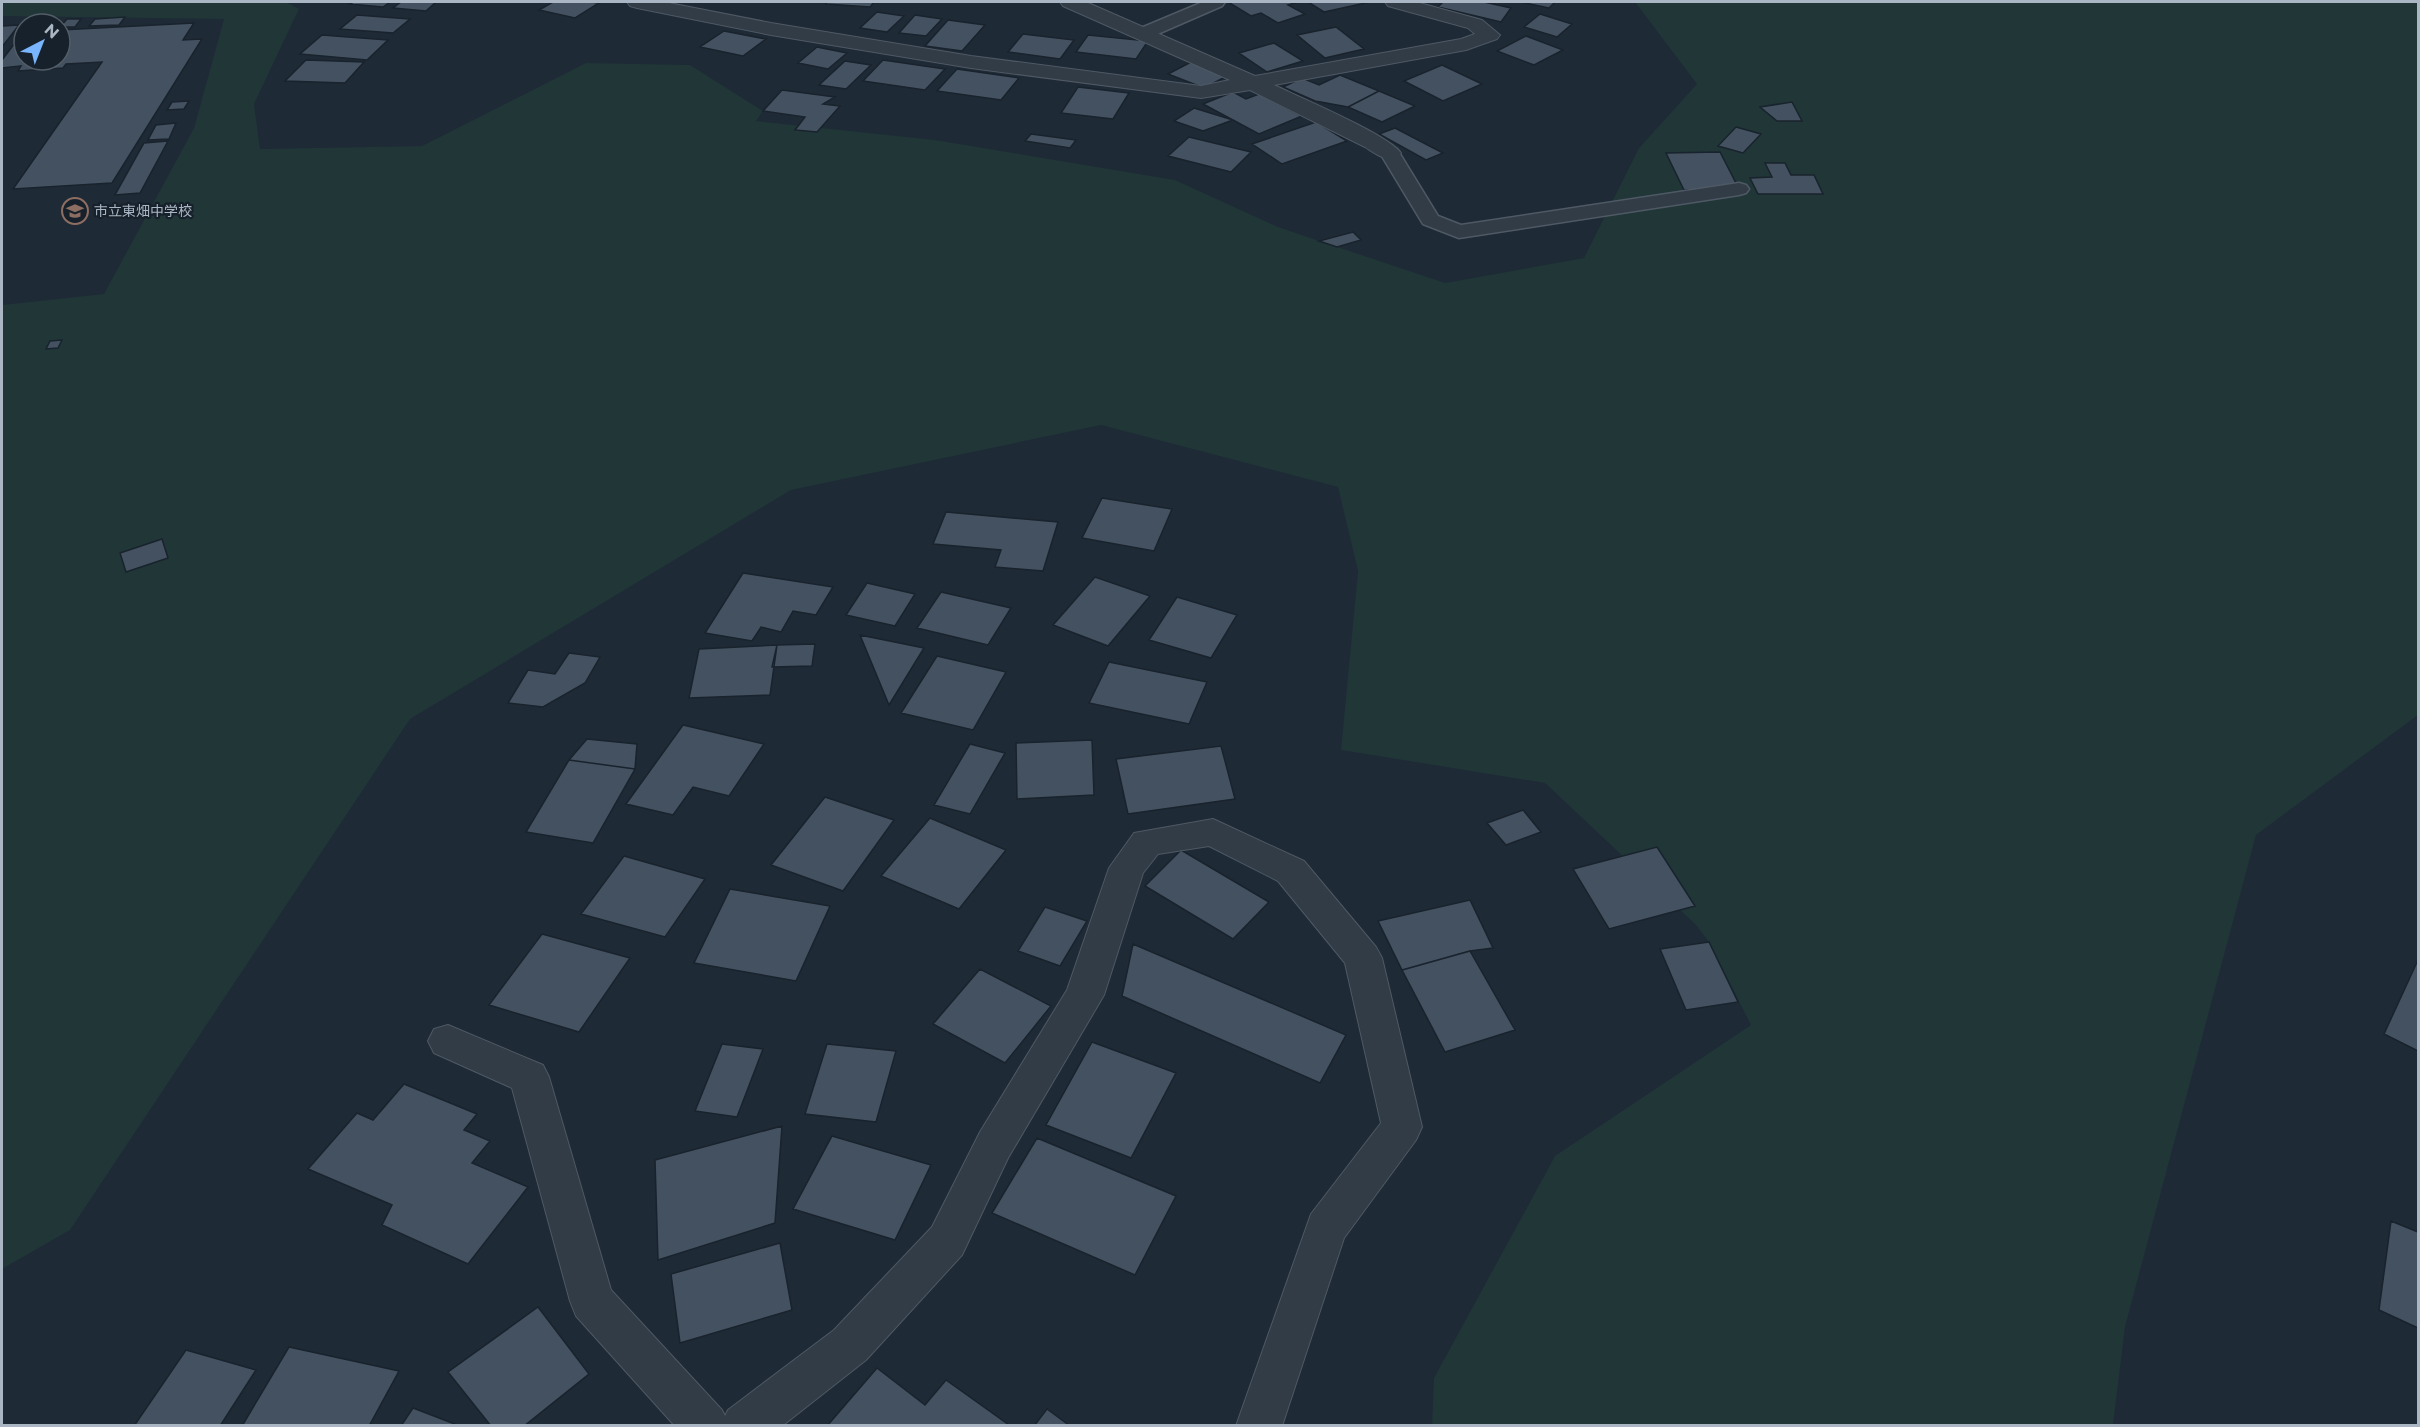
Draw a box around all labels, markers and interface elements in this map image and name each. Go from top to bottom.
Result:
north arrow [12,12,72,72]
text: N [41,20,63,43]
school or university icon: 市立東畑中学校 [60,196,90,226]
place label: 市立東畑中学校 [94,202,192,220]

